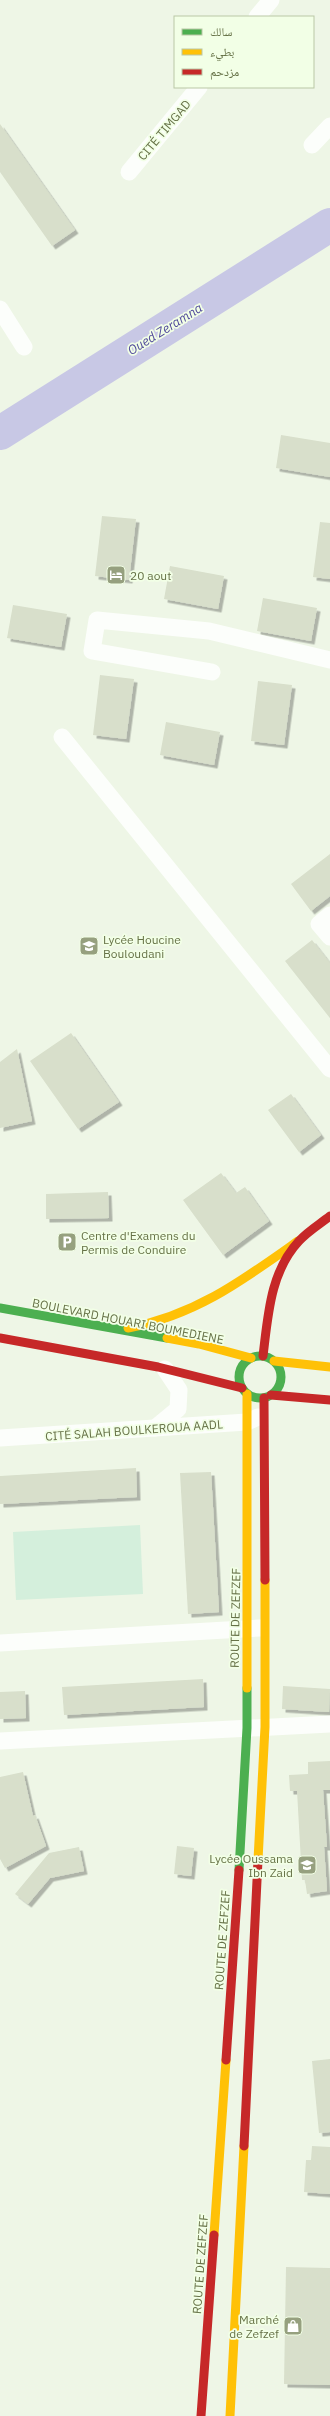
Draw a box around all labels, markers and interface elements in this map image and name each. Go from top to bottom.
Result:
legend [174,16,314,88]
text: سالك [210,24,232,39]
text: بطيء [210,44,234,62]
text: مزدحم [210,64,239,80]
street label: CITÉ TIMGAD [134,97,194,163]
water label: Oued Zeramna [124,299,206,359]
hotel icon: 20 aout [105,564,127,586]
place label: 20 aout [130,568,171,583]
place label: Lycée Houcine Bouloudani [103,932,181,961]
school or university icon: Lycée Houcine Bouloudani [78,935,100,957]
place label: Centre d'Examens du Permis de Conduire [81,1228,196,1257]
parking icon: Centre d'Examens du Permis de Conduire [56,1231,78,1253]
street label: BOULEVARD HOUARI BOUMEDIENE [31,1295,225,1347]
street label: CITÉ SALAH BOULKEROUA AADL [45,1416,223,1444]
street label: ROUTE DE ZEFZEF [227,1568,243,1668]
place label: Lycée Oussama Ibn Zaid [209,1851,294,1880]
school or university icon: Lycée Oussama Ibn Zaid [296,1854,318,1876]
street label: ROUTE DE ZEFZEF [211,1889,233,1990]
street label: ROUTE DE ZEFZEF [189,2213,211,2314]
place label: Marché de Zefzef [229,2312,279,2341]
shop icon: Marché de Zefzef [282,2315,304,2337]

